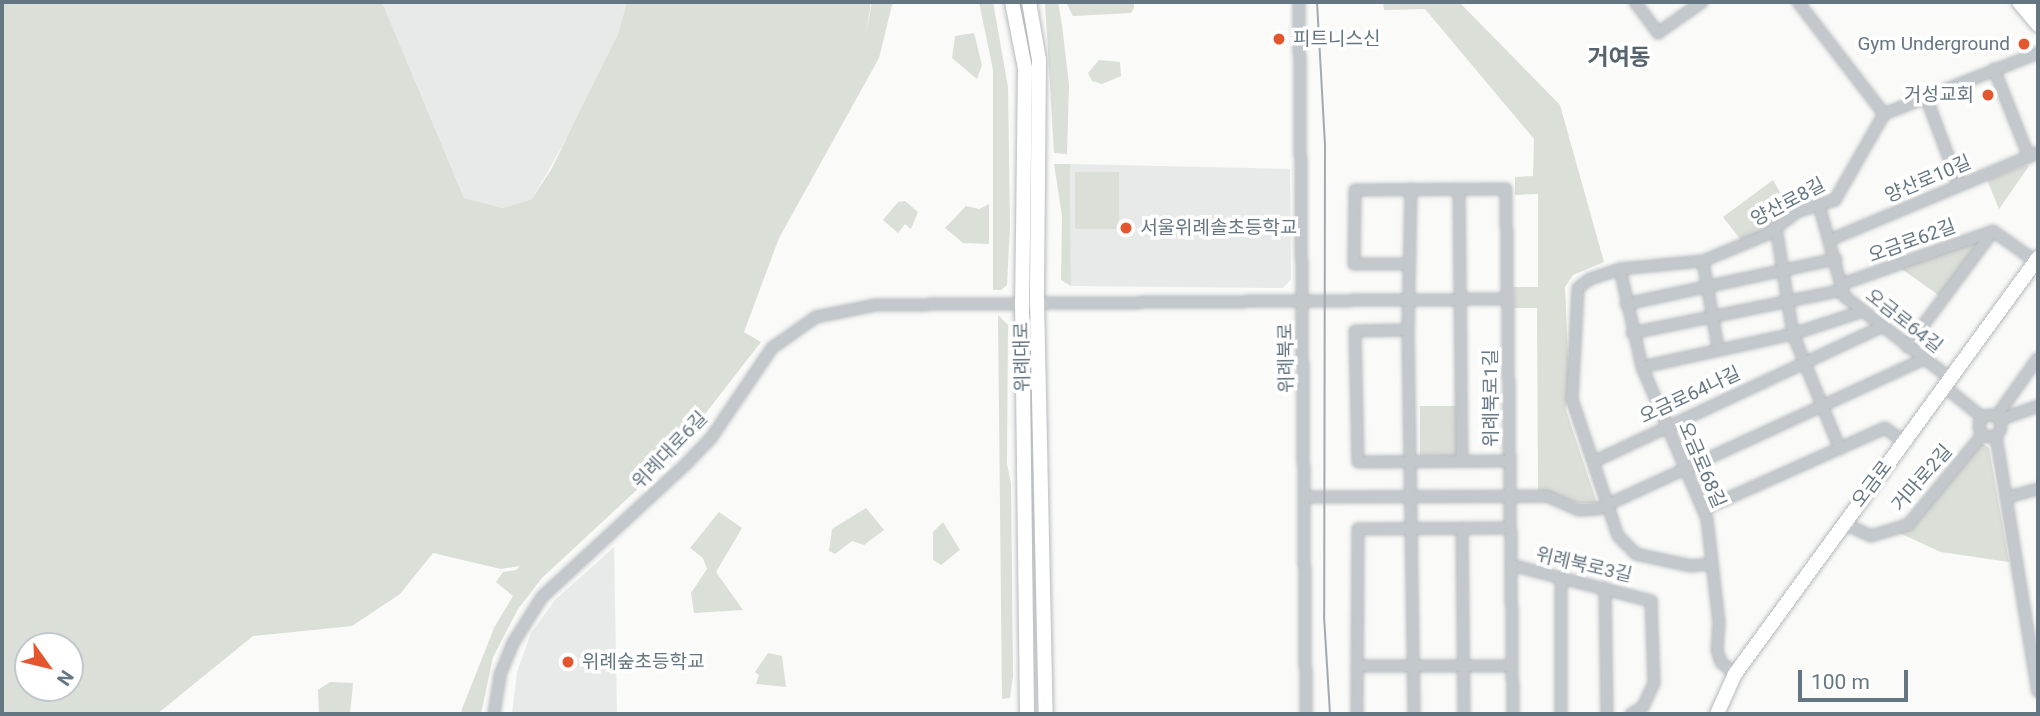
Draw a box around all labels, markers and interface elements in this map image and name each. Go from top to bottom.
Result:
place label: 피트니스신 [1293,28,1380,50]
marker: 피트니스신 [1271,31,1287,47]
place label: Gym Underground [1857,33,2010,55]
marker: Gym Underground [2016,36,2032,52]
district label: 거여동 [1587,44,1651,72]
place label: 거성교회 [1904,84,1974,106]
marker: 거성교회 [1980,87,1996,103]
street label: 양산로10길 [1882,151,1974,207]
street label: 양산로8길 [1747,173,1829,231]
street label: 오금로62길 [1865,215,1959,267]
place label: 서울위례솔초등학교 [1140,217,1297,239]
marker: 서울위례솔초등학교 [1118,220,1134,236]
street label: 오금로64길 [1861,284,1947,358]
street label: 위례대로 [1010,322,1034,392]
street label: 위례북로 [1274,323,1298,393]
street label: 위례북로1길 [1480,349,1502,447]
street label: 오금로64나길 [1636,362,1744,428]
street label: 위례대로6길 [628,407,712,493]
street label: 오금로68길 [1674,419,1730,511]
street label: 거마로2길 [1887,440,1957,516]
street label: 오금로 [1847,456,1897,512]
street label: 위례북로3길 [1534,543,1634,587]
north arrow [14,632,84,702]
place label: 위례숲초등학교 [582,651,704,673]
marker: 위례숲초등학교 [560,654,576,670]
scale bar [1802,656,1912,700]
text: N [52,666,78,690]
text: 100 m [1811,670,1870,694]

